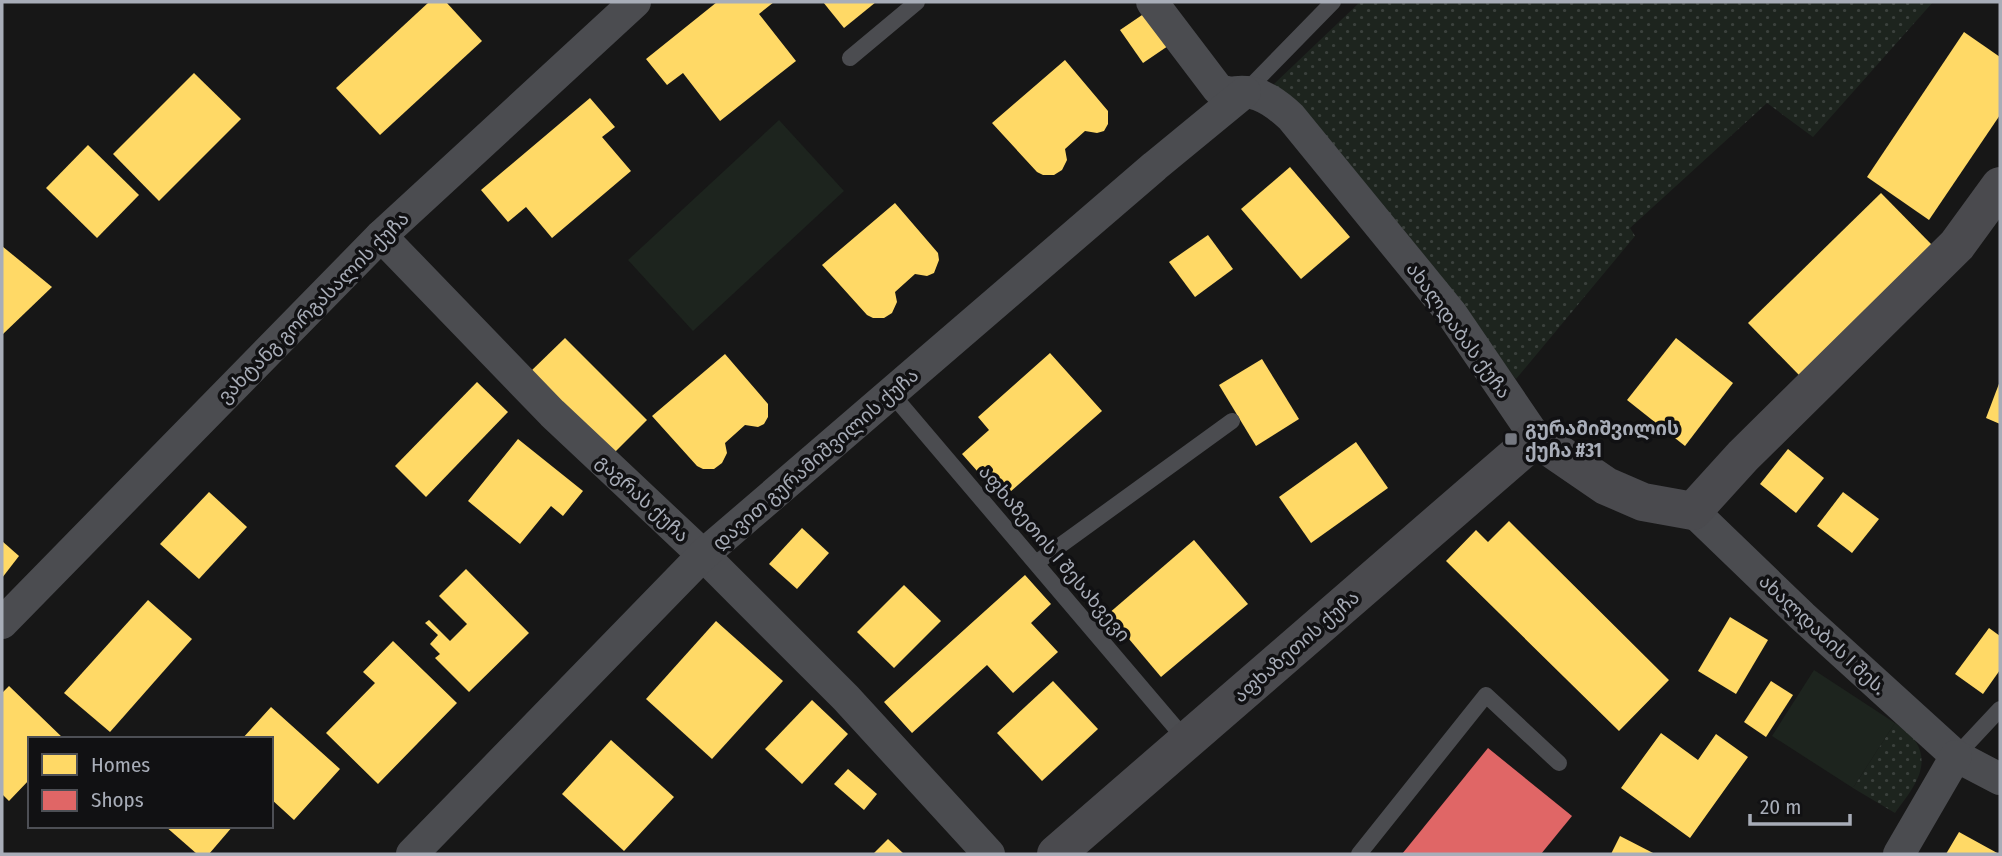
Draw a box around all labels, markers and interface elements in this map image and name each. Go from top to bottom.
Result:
street label: ვახტანგ გორგასალის ქუჩა [213,207,414,408]
street label: ახალდაბას ქუჩა [1401,258,1516,403]
street label: დავით გურამიშვილის ქუჩა [708,364,924,556]
place label: გურამიშვილის ქუჩა #31 [1525,417,1679,462]
marker: გურამიშვილის ქუჩა #31 [1503,431,1519,447]
street label: გაგრას ქუჩა [592,450,694,547]
street label: აფხაზეთის I შესახვევი [974,460,1135,646]
street label: ახალდაბის I შეს. [1754,569,1891,700]
street label: აფხაზეთის ქუჩა [1229,586,1364,707]
legend [28,737,273,828]
text: Homes [91,752,150,778]
scale bar [1750,782,1850,826]
text: Shops [91,787,144,813]
text: 20 m [1760,794,1801,820]

